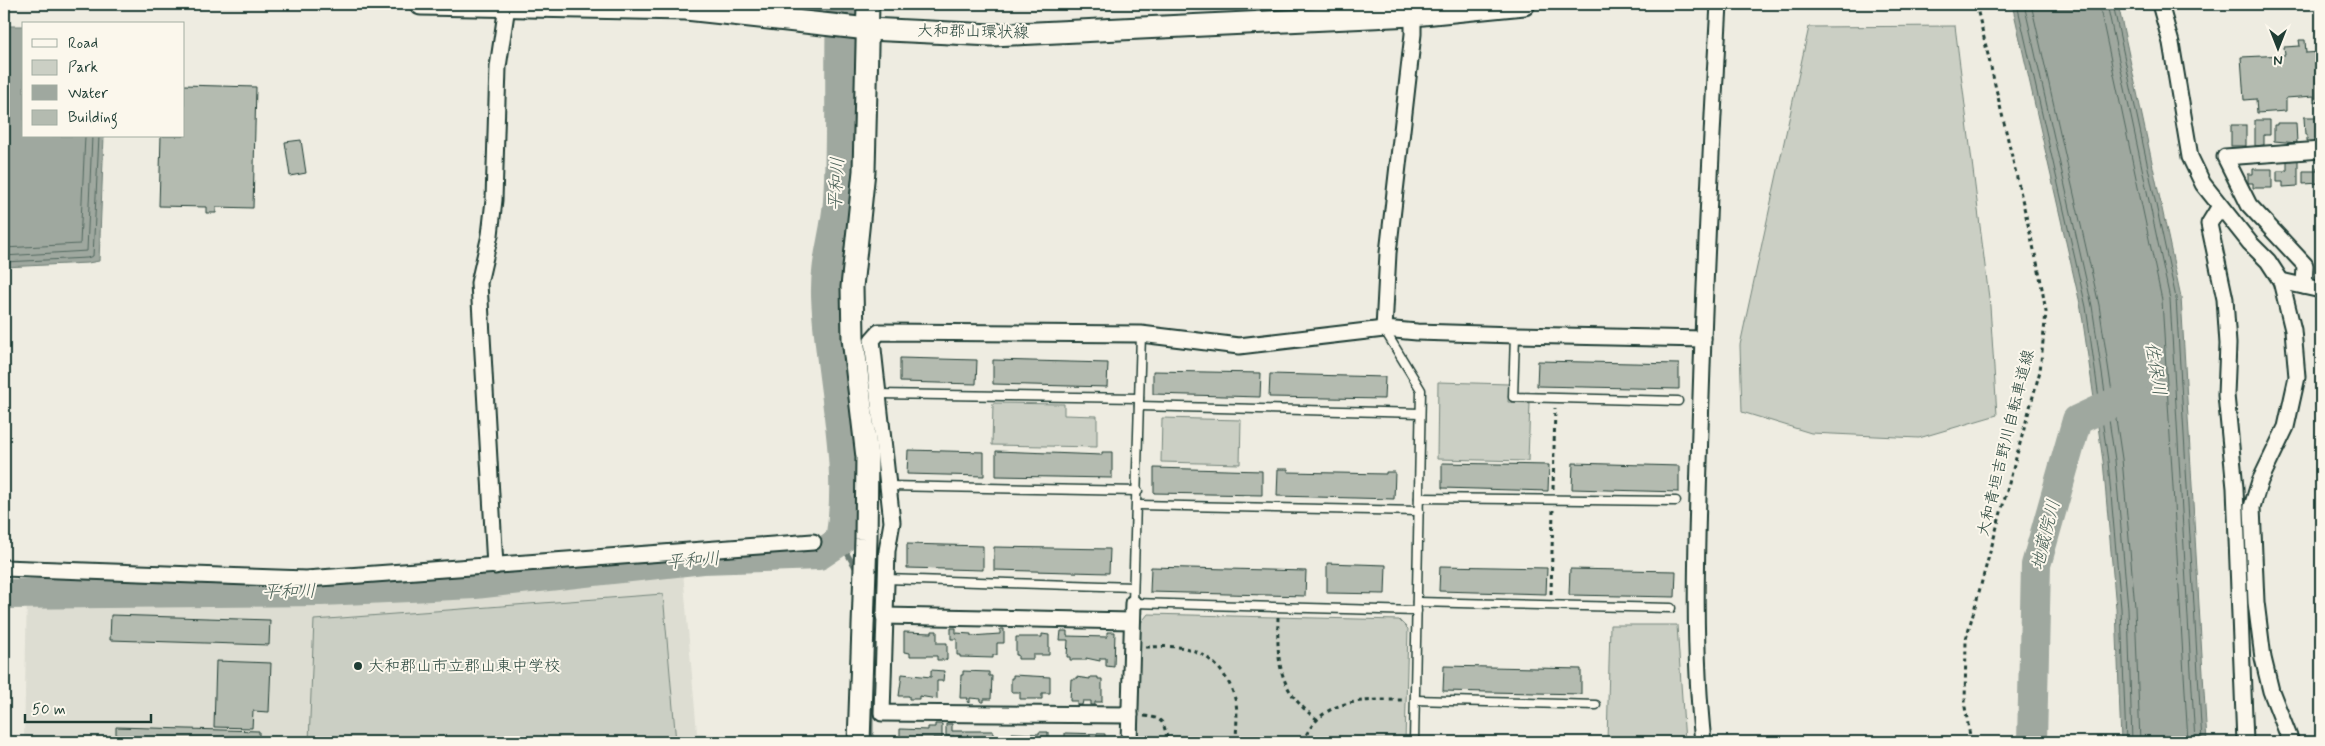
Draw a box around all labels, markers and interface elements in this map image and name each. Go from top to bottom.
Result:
street label: 大和郡山環状線 [917,21,1029,43]
legend [22,22,185,138]
north arrow [2252,22,2302,72]
text: Road [68,34,98,54]
text: N [2273,51,2283,69]
text: Park [68,58,98,78]
text: Water [68,84,108,104]
text: Building [68,108,118,129]
water label: 平和川 [824,156,850,212]
water label: 佐保川 [2139,340,2171,398]
street label: 大和青垣吉野川自転車道線 [1973,347,2039,539]
water label: 地蔵院川 [2026,497,2066,573]
water label: 平和川 [665,547,721,575]
water label: 平和川 [262,580,316,604]
place label: 大和郡山市立郡山東中学校 [368,656,560,677]
marker: 大和郡山市立郡山東中学校 [352,660,364,672]
scale bar [25,691,151,723]
text: 50 m [32,700,66,720]

